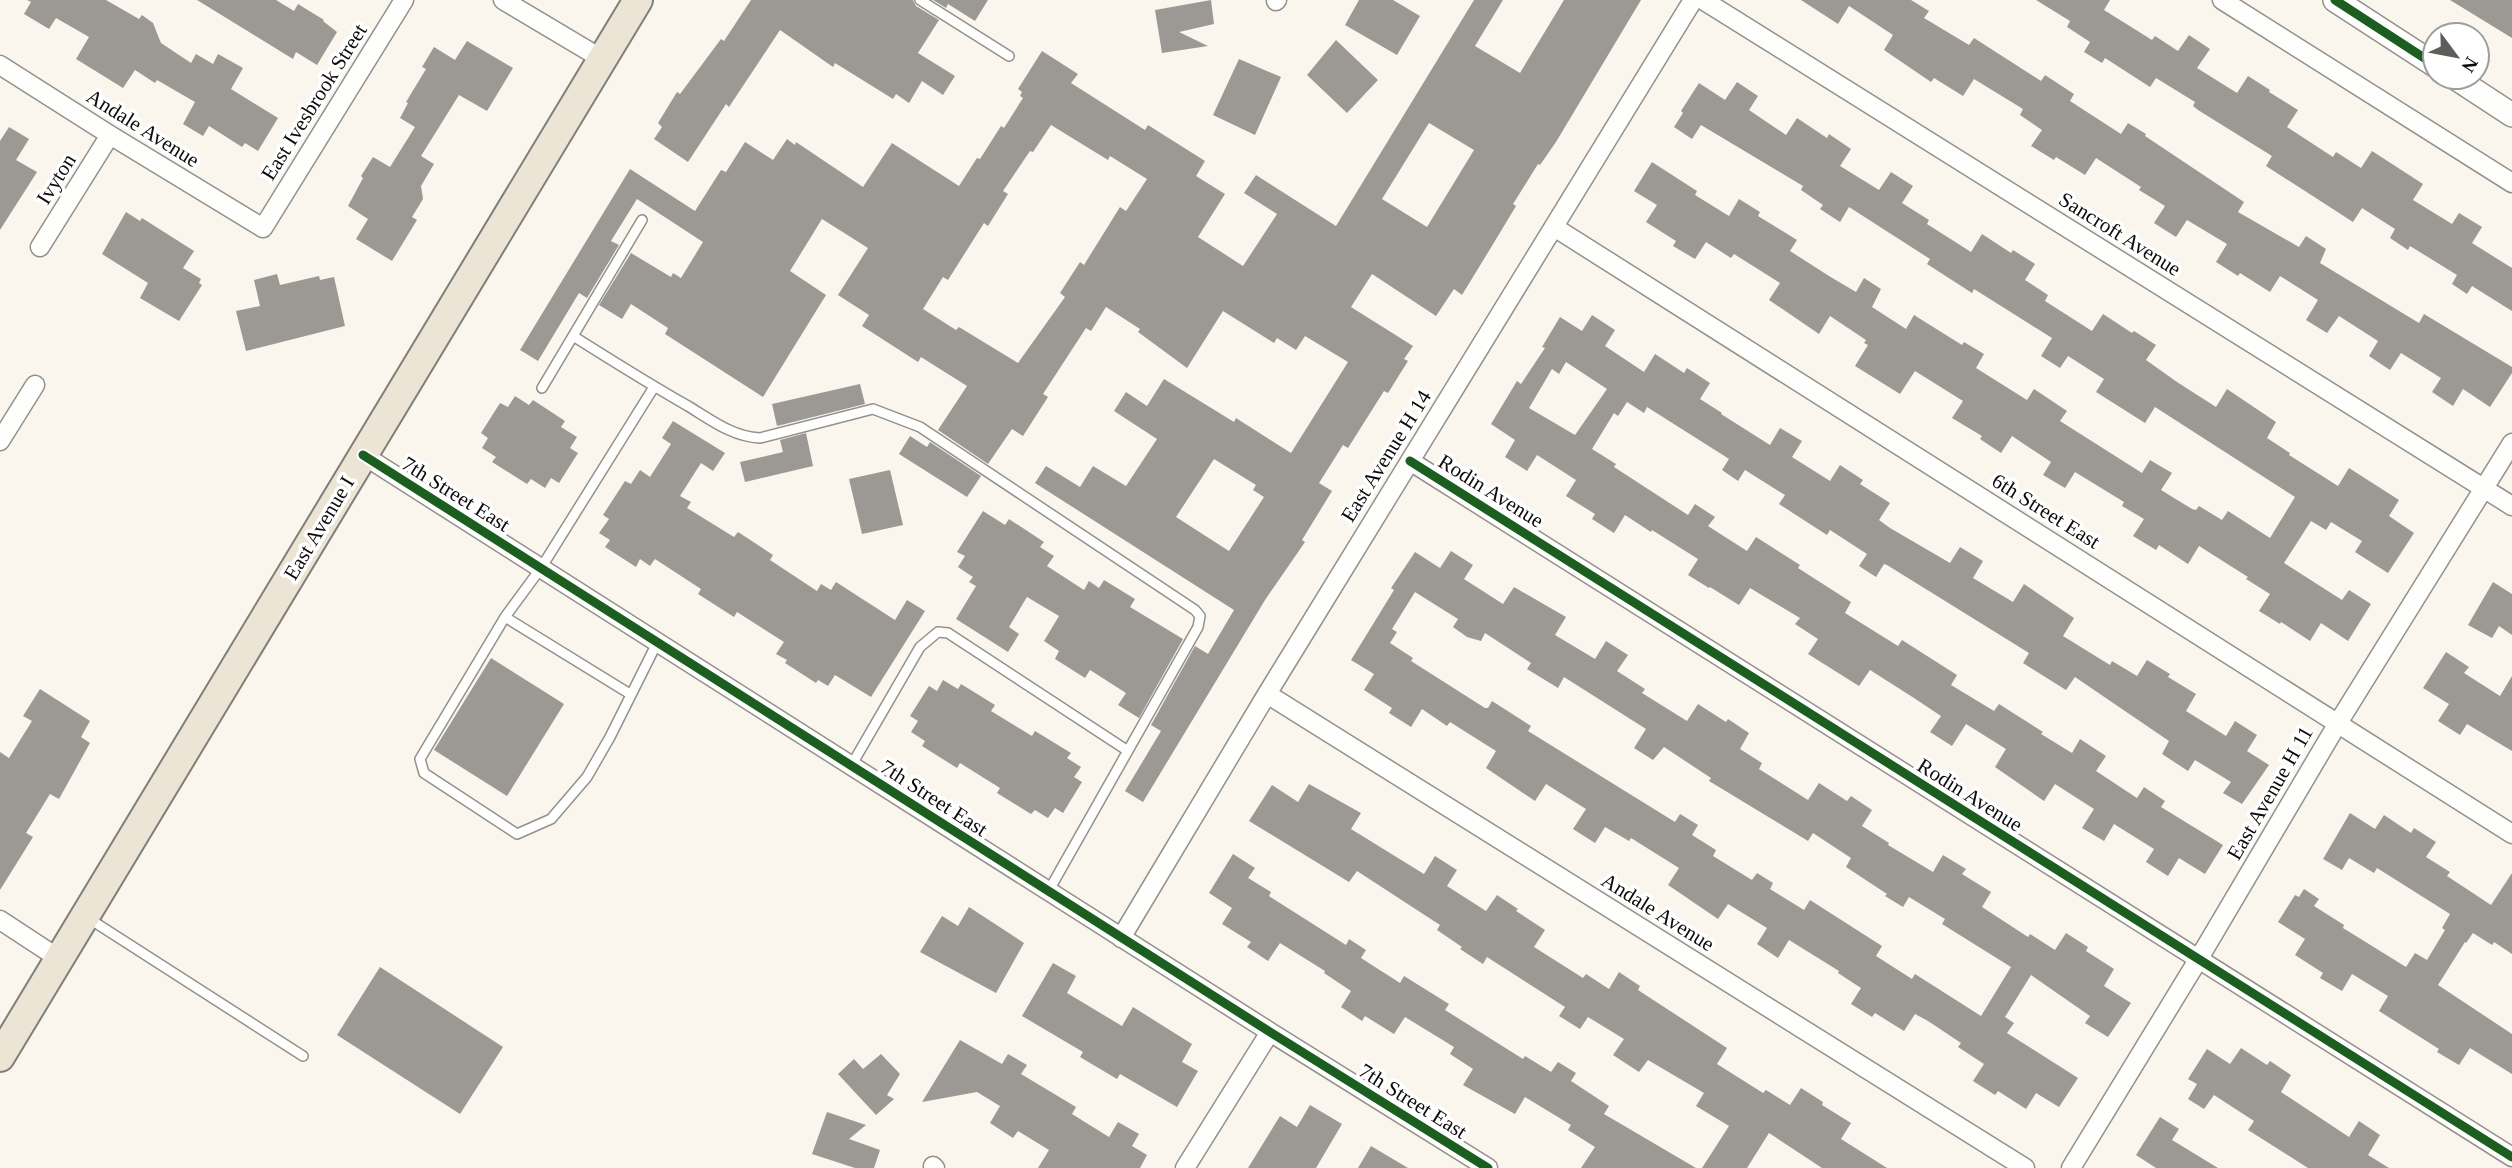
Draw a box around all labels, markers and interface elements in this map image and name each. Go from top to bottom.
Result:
street label: East Ivesbrook Street [256,19,372,185]
north arrow [2421,21,2491,91]
text: N [2457,53,2483,76]
street label: Andale Avenue [82,84,204,172]
street label: Ivyton [31,149,81,209]
street label: Sancroft Avenue [2055,187,2185,281]
street label: East Avenue H 14 [1336,385,1436,526]
street label: Rodin Avenue [1434,449,1548,533]
street label: 7th Street East [398,451,514,537]
street label: 6th Street East [1988,468,2104,554]
street label: East Avenue I [279,472,359,584]
street label: East Avenue H 11 [2222,722,2318,864]
street label: Rodin Avenue [1913,753,2027,837]
street label: 7th Street East [876,755,992,842]
street label: Andale Avenue [1597,868,1719,956]
street label: 7th Street East [1355,1058,1471,1144]

